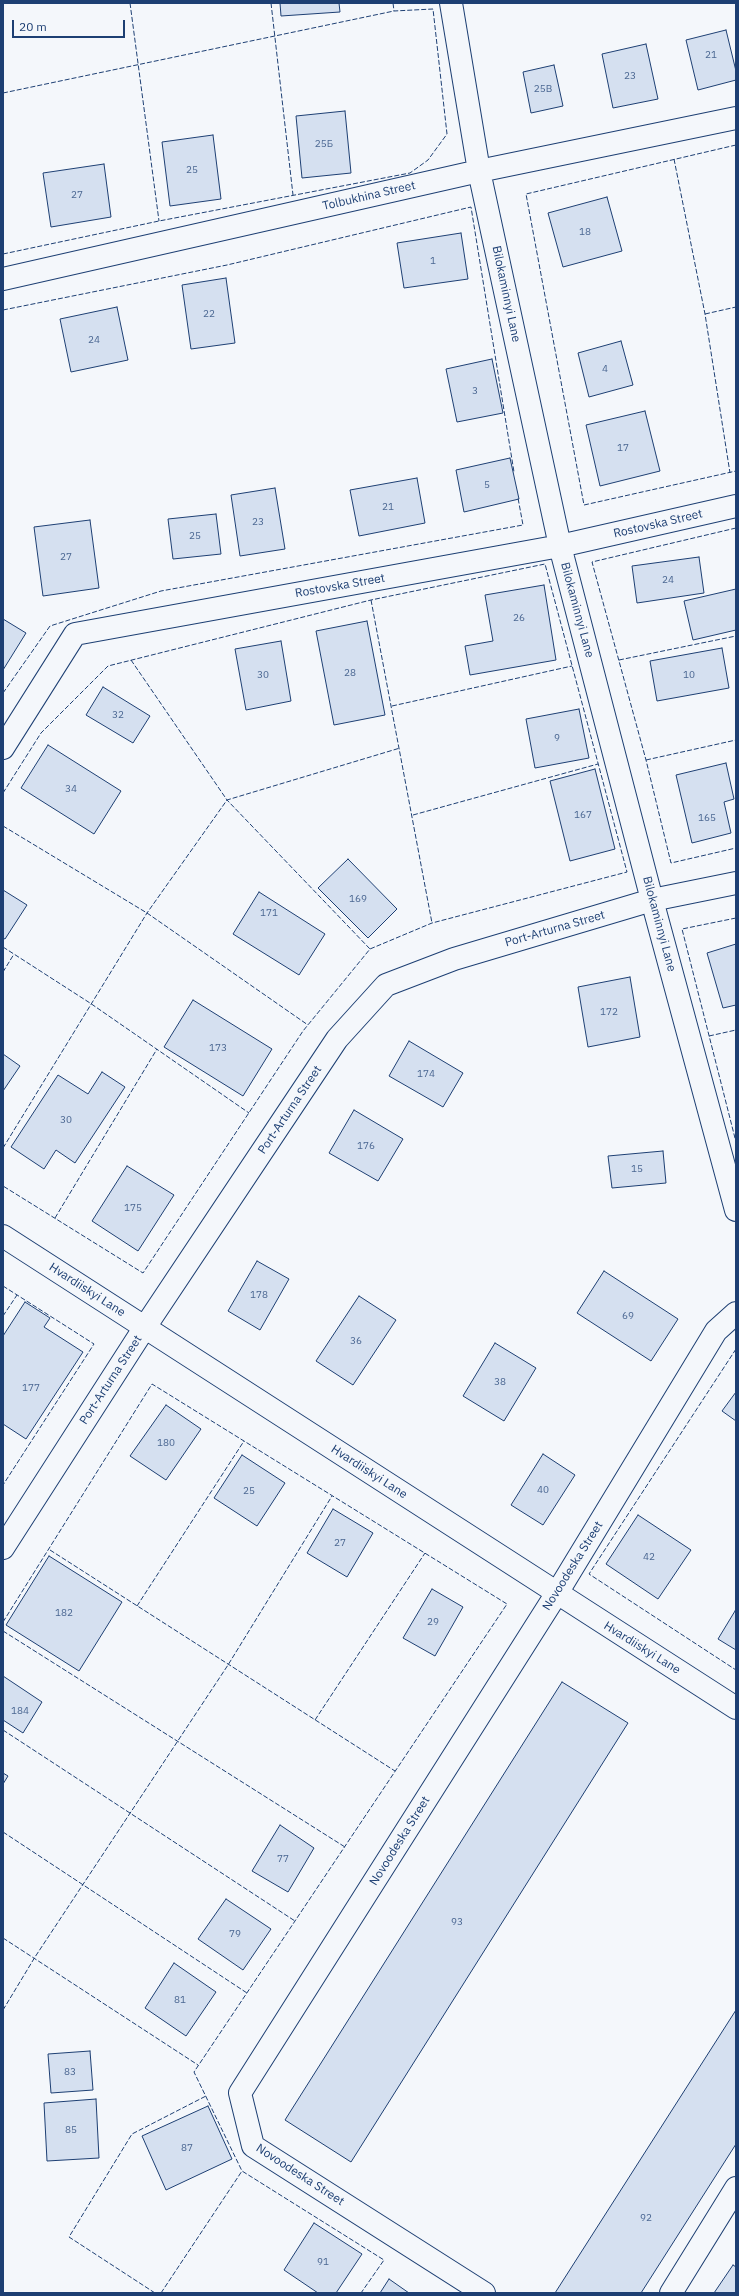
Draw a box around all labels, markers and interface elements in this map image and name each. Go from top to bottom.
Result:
scale bar [14,12,127,38]
text: 20 m [19,19,47,34]
house number: 21 [705,49,717,61]
house number: 23 [624,70,636,82]
house number: 25В [534,83,552,95]
house number: 25Б [315,138,333,150]
house number: 25 [186,164,198,176]
street label: Tolbukhina Street [321,178,417,214]
house number: 27 [71,189,83,201]
house number: 18 [579,226,591,238]
street label: Bilokaminnyi Lane [489,245,523,343]
house number: 1 [430,255,436,267]
house number: 22 [203,308,215,320]
house number: 24 [88,334,100,346]
house number: 4 [602,363,608,375]
house number: 3 [472,385,478,397]
house number: 17 [617,442,629,454]
house number: 5 [484,479,490,491]
house number: 21 [382,501,394,513]
street label: Rostovska Street [612,507,704,541]
house number: 23 [252,516,264,528]
house number: 25 [189,530,201,542]
house number: 27 [60,551,72,563]
street label: Bilokaminnyi Lane [557,561,597,659]
street label: Rostovska Street [294,571,386,601]
house number: 24 [662,574,674,586]
house number: 26 [513,612,525,624]
house number: 28 [344,667,356,679]
house number: 30 [257,669,269,681]
house number: 10 [683,669,695,681]
house number: 32 [112,709,124,721]
house number: 9 [554,732,560,744]
house number: 34 [65,783,77,795]
house number: 167 [574,809,592,821]
house number: 165 [698,812,716,824]
street label: Bilokaminnyi Lane [639,875,679,973]
house number: 169 [349,893,367,905]
house number: 171 [260,907,278,919]
street label: Port-Arturna Street [503,908,607,950]
house number: 172 [600,1006,618,1018]
house number: 173 [209,1042,227,1054]
street label: Port-Arturna Street [255,1063,325,1157]
house number: 174 [417,1068,435,1080]
house number: 30 [60,1114,72,1126]
house number: 176 [357,1140,375,1152]
house number: 15 [631,1163,643,1175]
house number: 175 [124,1202,142,1214]
street label: Hvardiiskyi Lane [46,1260,128,1320]
house number: 178 [250,1289,268,1301]
house number: 69 [622,1310,634,1322]
street label: Port-Arturna Street [77,1333,145,1427]
house number: 36 [350,1335,362,1347]
house number: 38 [494,1376,506,1388]
house number: 177 [22,1382,40,1394]
house number: 180 [157,1437,175,1449]
street label: Hvardiiskyi Lane [328,1442,410,1502]
house number: 40 [537,1484,549,1496]
house number: 25 [243,1485,255,1497]
street label: Novoodeska Street [540,1519,606,1613]
house number: 27 [334,1537,346,1549]
house number: 42 [643,1551,655,1563]
house number: 182 [55,1607,73,1619]
house number: 29 [427,1616,439,1628]
street label: Hvardiiskyi Lane [601,1619,683,1677]
house number: 184 [11,1705,29,1717]
street label: Novoodeska Street [367,1794,433,1888]
house number: 77 [277,1853,289,1865]
house number: 93 [451,1916,463,1928]
house number: 79 [229,1928,241,1940]
house number: 81 [174,1994,186,2006]
house number: 83 [64,2066,76,2078]
house number: 85 [65,2124,77,2136]
street label: Novoodeska Street [253,2141,347,2209]
house number: 87 [181,2142,193,2154]
house number: 92 [640,2212,652,2224]
house number: 91 [317,2256,329,2268]

